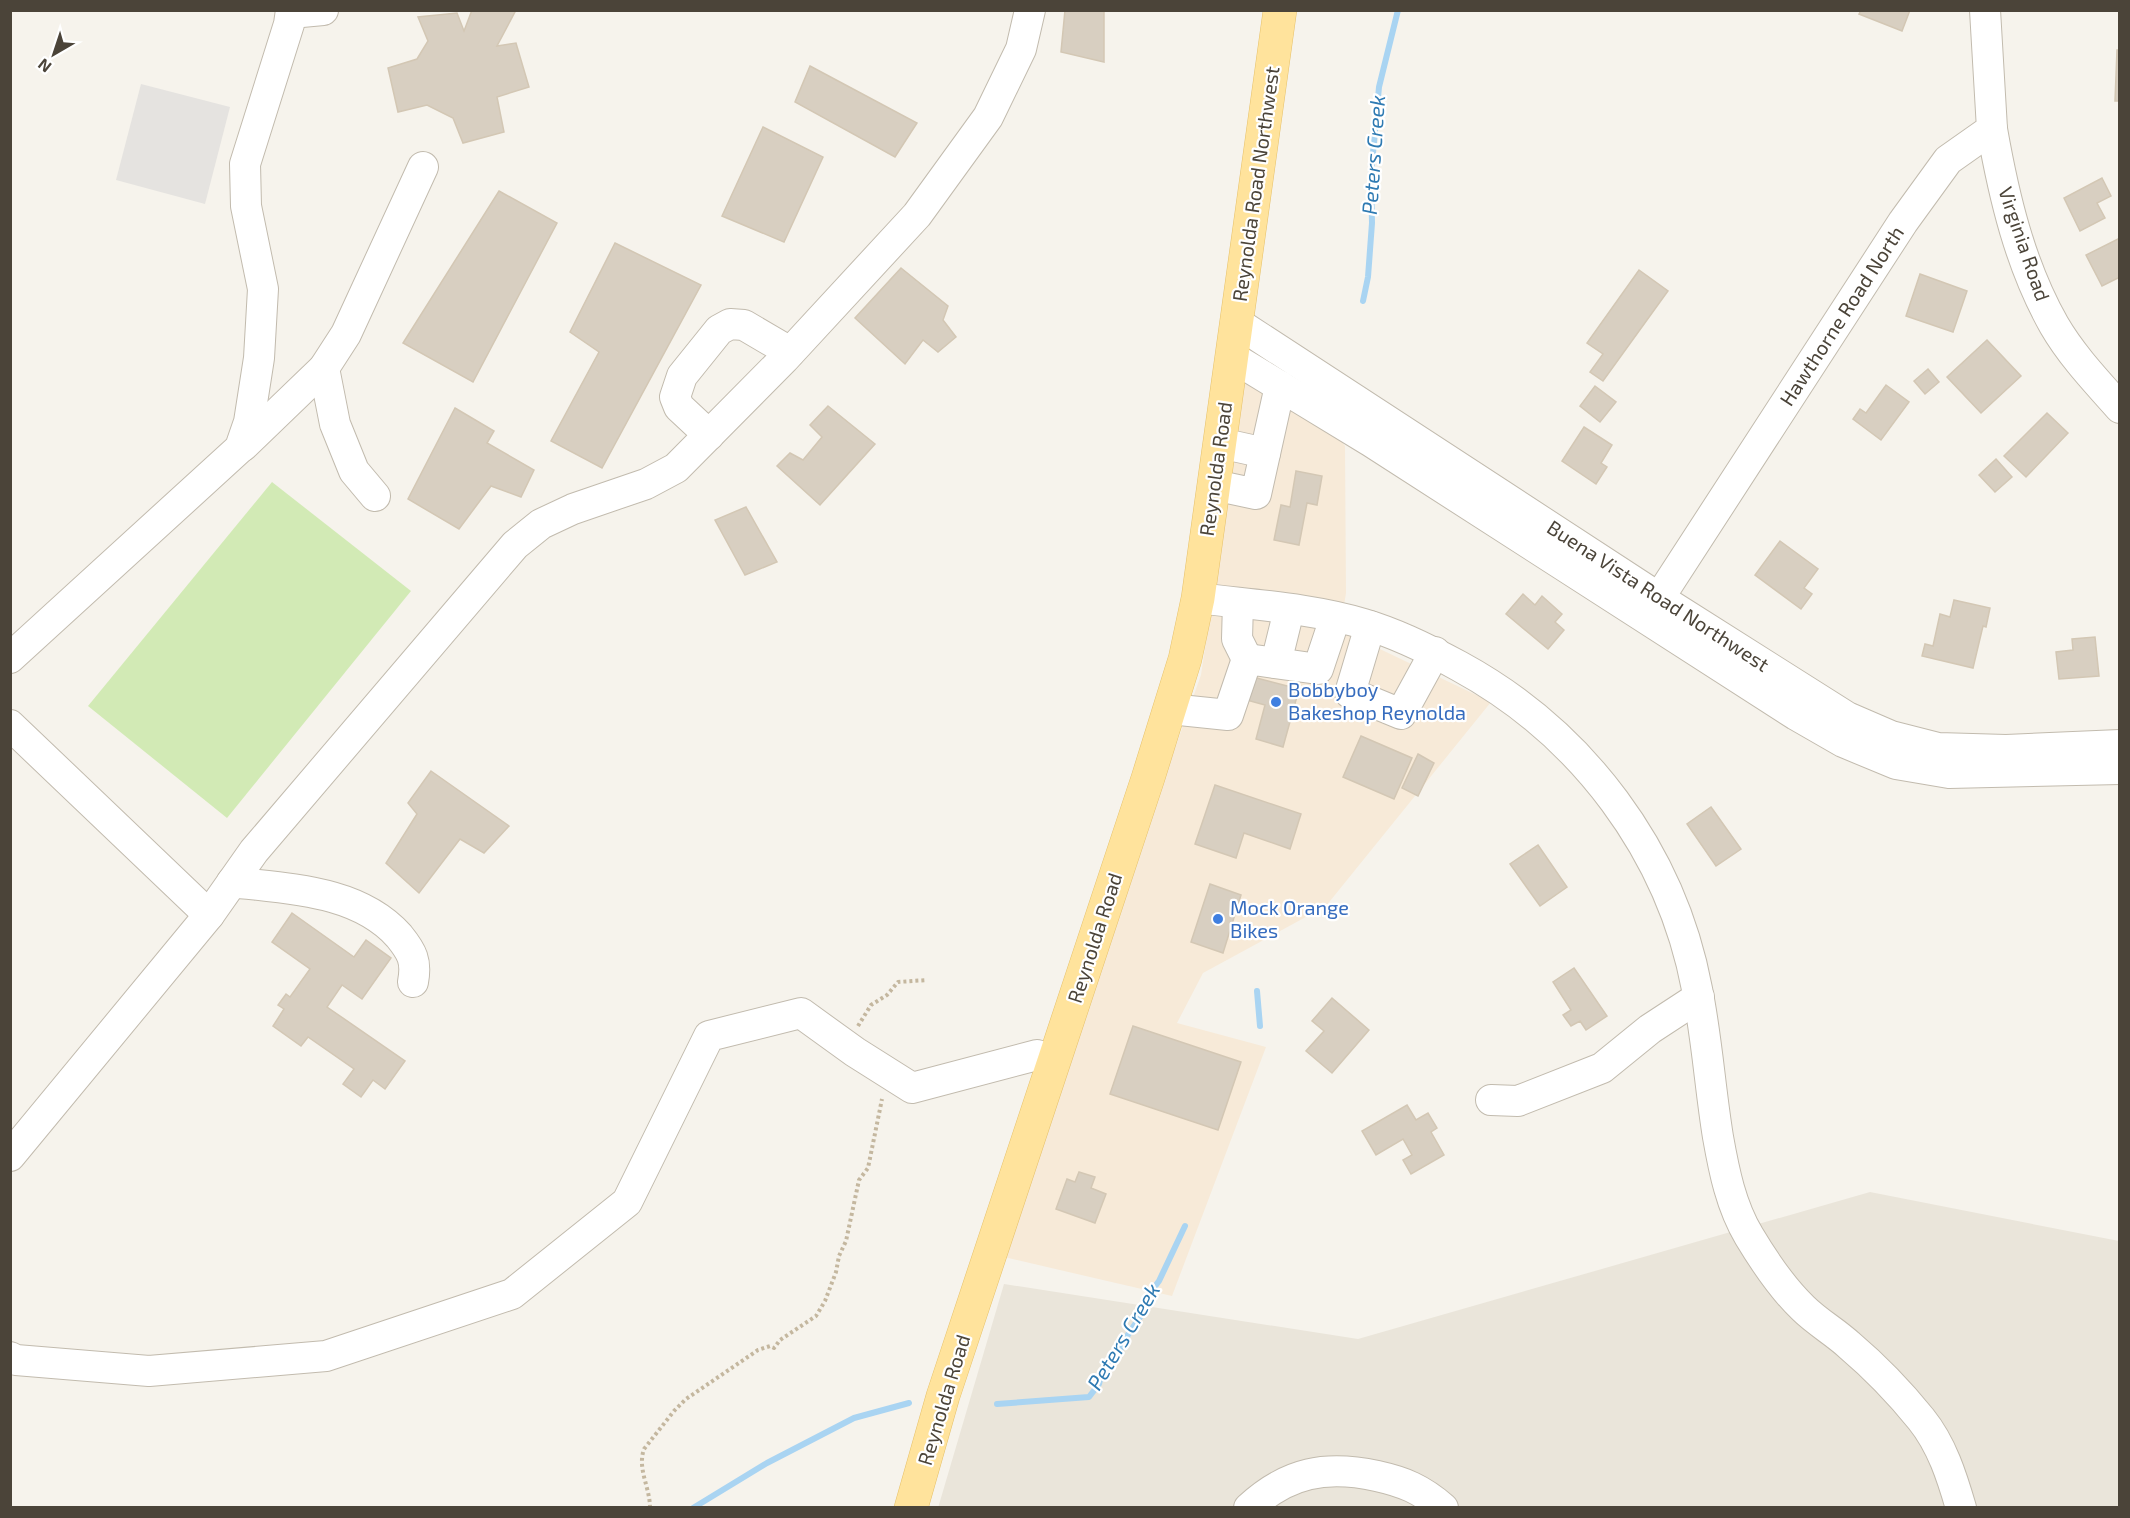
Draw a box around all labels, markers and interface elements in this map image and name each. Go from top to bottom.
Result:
north arrow [24,24,84,84]
text: N [34,55,55,77]
street label: Reynolda Road Northwest [1227,64,1283,303]
water label: Peters Creek [1356,94,1389,216]
street label: Virginia Road [1994,183,2056,304]
street label: Hawthorne Road North [1774,221,1908,410]
street label: Reynolda Road [1194,400,1236,538]
street label: Buena Vista Road Northwest [1543,514,1774,676]
place label: Bobbyboy Bakeshop Reynolda [1288,677,1466,724]
marker: Bobbyboy Bakeshop Reynolda [1269,695,1283,709]
street label: Reynolda Road [1062,870,1126,1006]
place label: Mock Orange Bikes [1230,895,1349,942]
marker: Mock Orange Bikes [1211,912,1225,926]
water label: Peters Creek [1081,1278,1164,1394]
street label: Reynolda Road [912,1331,974,1468]

